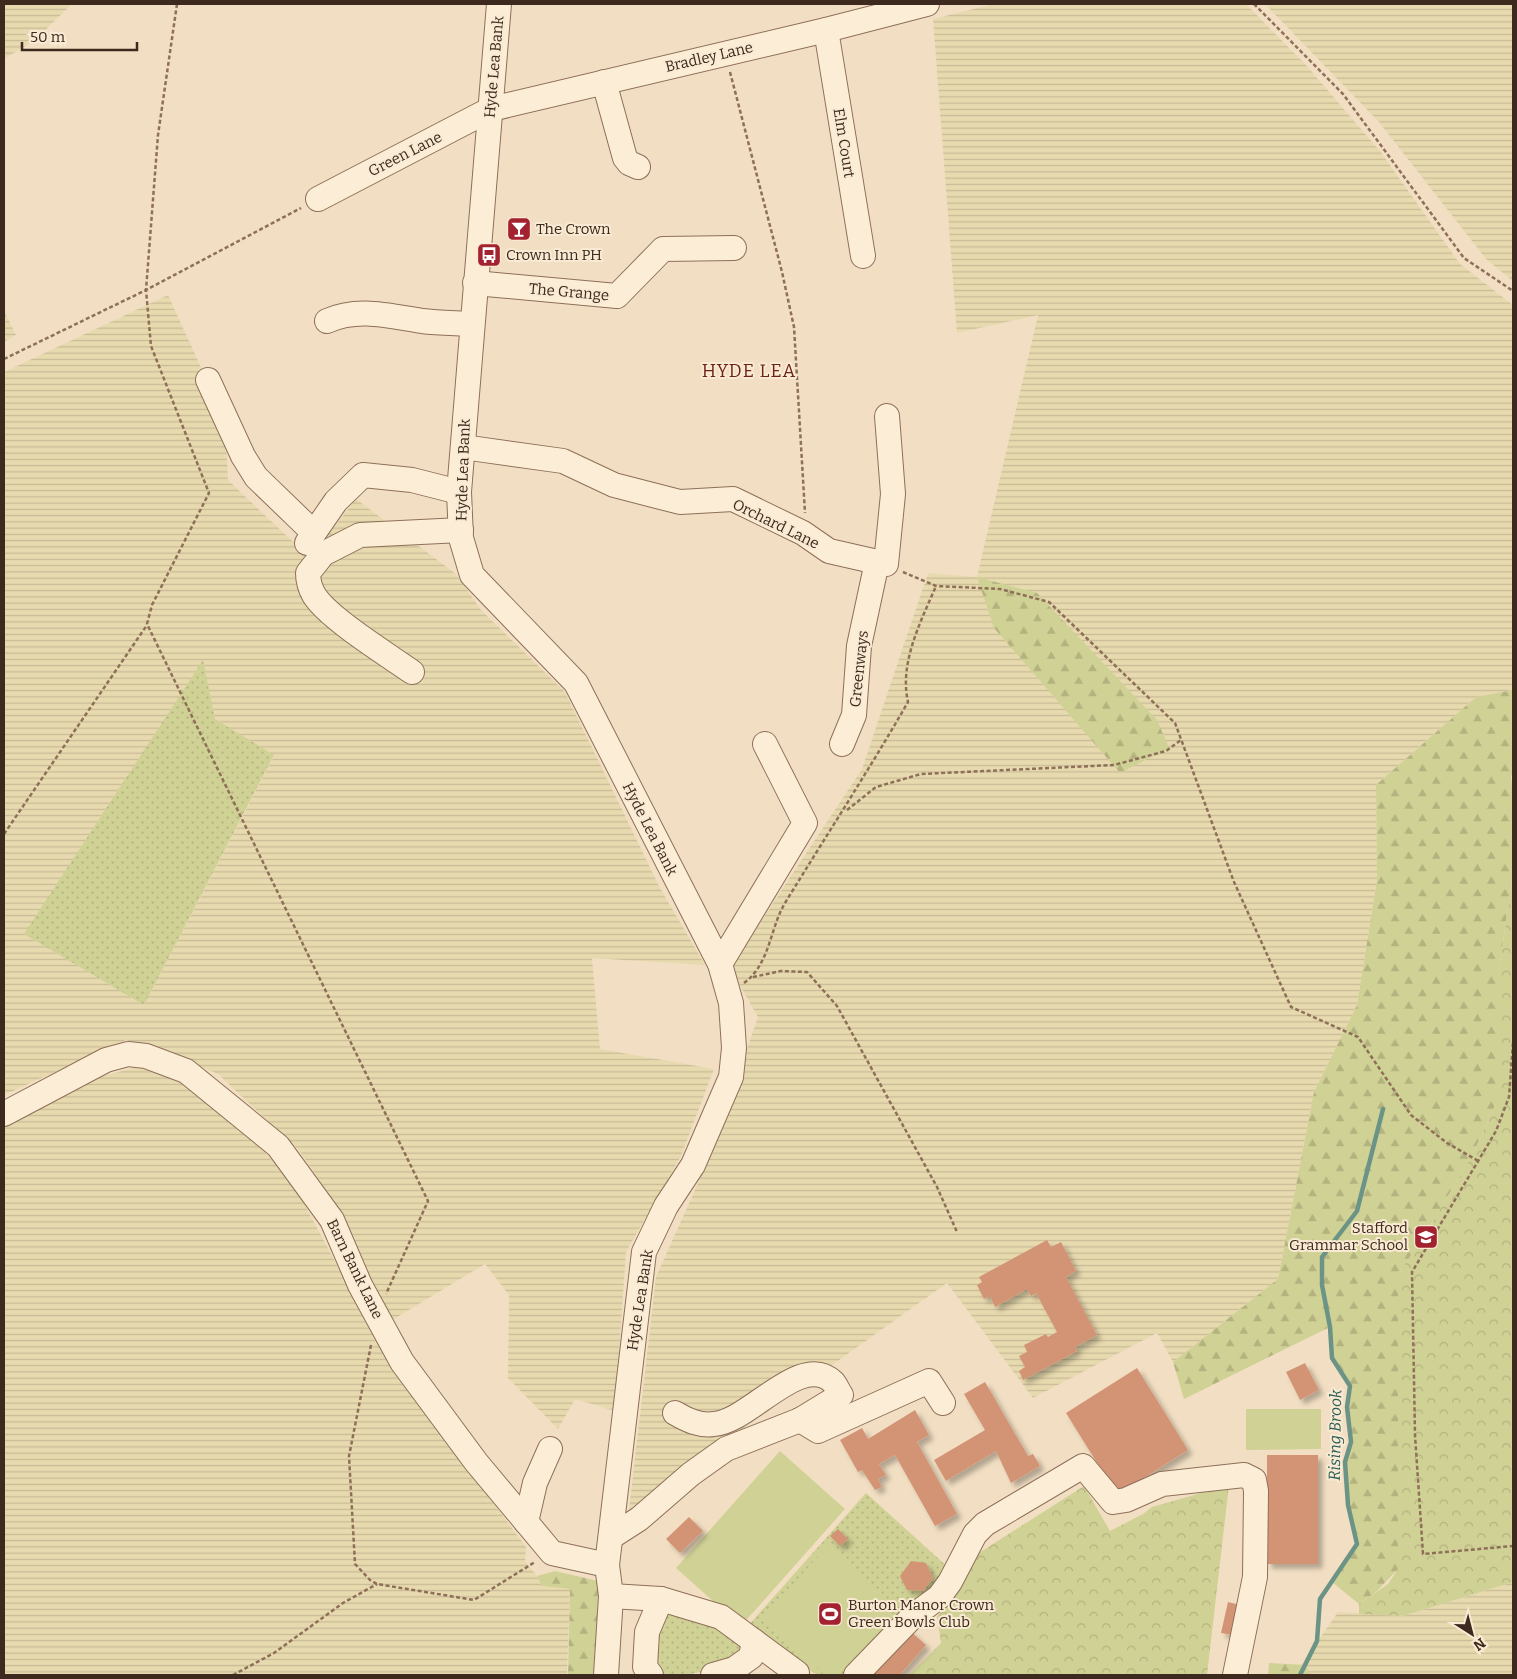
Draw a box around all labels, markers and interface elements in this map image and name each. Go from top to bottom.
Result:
street label: Hyde Lea Bank [481,15,507,119]
scale bar [22,20,138,52]
text: 50 m [30,28,66,46]
street label: Bradley Lane [663,38,755,76]
street label: Elm Court [830,107,858,180]
street label: Green Lane [365,128,445,180]
bar icon: The Crown [506,216,532,242]
place label: The Crown [536,220,611,238]
bus stop icon: Crown Inn PH [476,242,502,268]
place label: Crown Inn PH [506,246,602,264]
street label: The Grange [528,280,610,304]
district label: HYDE LEA [702,360,796,382]
street label: Hyde Lea Bank [452,418,474,521]
street label: Orchard Lane [730,495,822,553]
street label: Greenways [846,630,872,708]
street label: Hyde Lea Bank [619,779,681,879]
street label: Barn Bank Lane [323,1216,387,1322]
place label: Stafford Grammar School [1289,1219,1408,1254]
school or university icon: Stafford Grammar School [1413,1224,1439,1250]
street label: Hyde Lea Bank [623,1248,657,1352]
water label: Rising Brook [1325,1389,1345,1481]
place label: Burton Manor Crown Green Bowls Club [848,1596,995,1631]
sports icon: Burton Manor Crown Green Bowls Club [817,1601,843,1627]
north arrow [1447,1609,1497,1659]
text: N [1470,1634,1489,1654]

